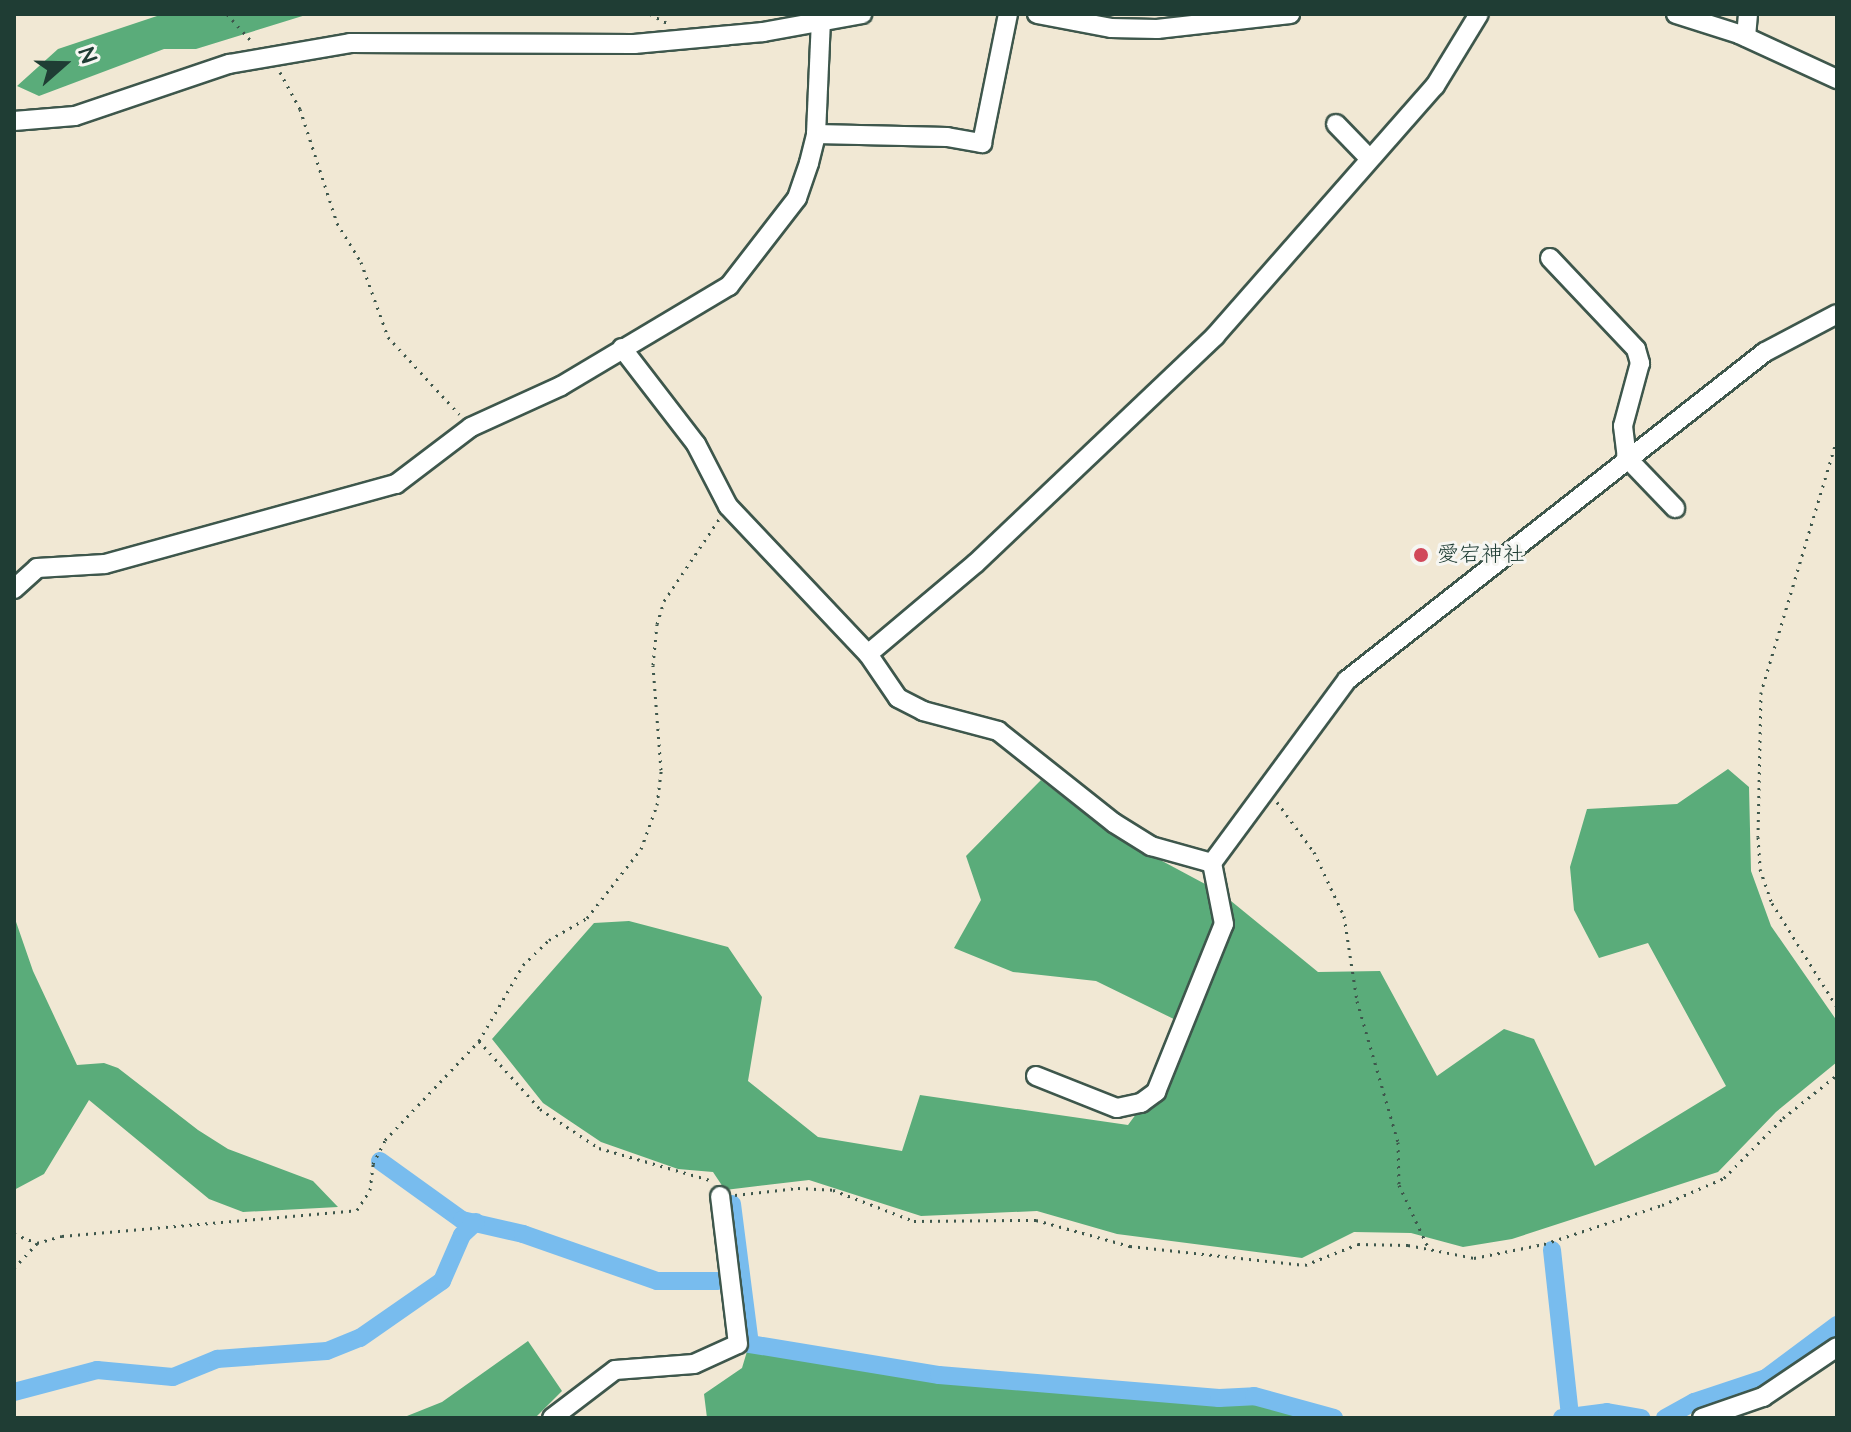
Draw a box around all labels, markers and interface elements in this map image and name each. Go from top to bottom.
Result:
north arrow [24,24,104,104]
text: N [70,44,104,67]
place label: 愛宕神社 [1437,542,1525,568]
marker: 愛宕神社 [1412,546,1430,564]

